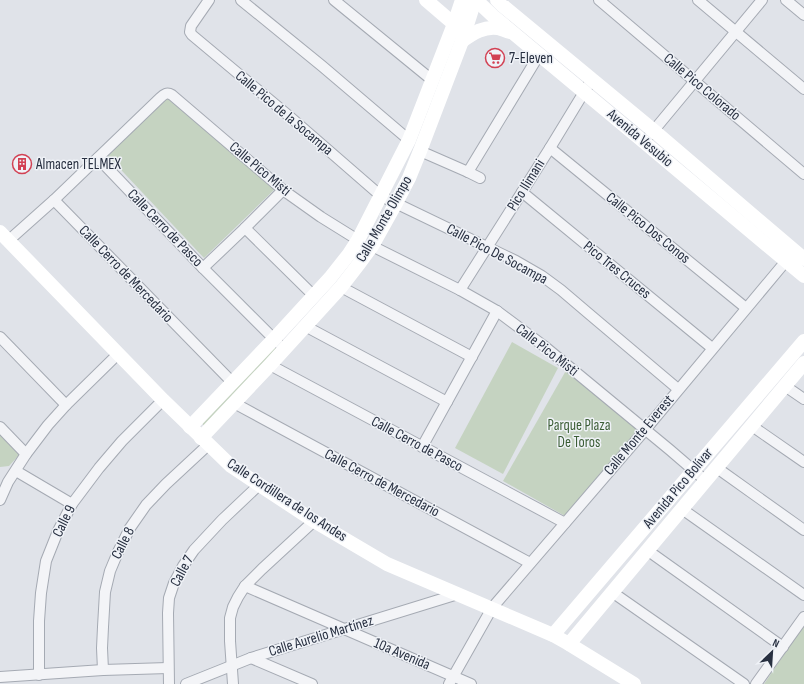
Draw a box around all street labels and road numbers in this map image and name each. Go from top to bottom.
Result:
street label: Calle Pico Colorado [659,49,745,125]
street label: Calle Pico de la Socampa [231,67,337,160]
street label: Avenida Vesubio [602,104,677,171]
street label: Calle Pico Misti [225,138,295,200]
street label: Pico Ilimani [503,156,549,214]
street label: Calle Monte Olimpo [352,172,416,266]
street label: Calle Cerro de Pasco [123,185,207,271]
street label: Calle Pico Dos Conos [602,188,694,268]
street label: Calle Pico De Socampa [443,219,551,289]
street label: Calle Cerro de Mercedario [75,221,177,327]
street label: Pico Tres Cruces [579,237,655,303]
street label: Calle Pico Misti [512,319,583,381]
street label: Calle Monte Everest [600,391,678,479]
street label: Calle Cerro de Pasco [368,412,466,476]
street label: Avenida Pico Bolívar [638,443,718,533]
street label: Calle Cerro de Mercedario [321,445,443,521]
street label: Calle Cordillera de los Andes [223,454,351,546]
street label: Calle 9 [48,502,80,540]
street label: Calle 8 [107,524,139,562]
street label: Calle 7 [166,552,198,590]
street label: Calle Aurelio Martínez [266,611,376,661]
street label: 10a Avenida [371,634,433,674]

